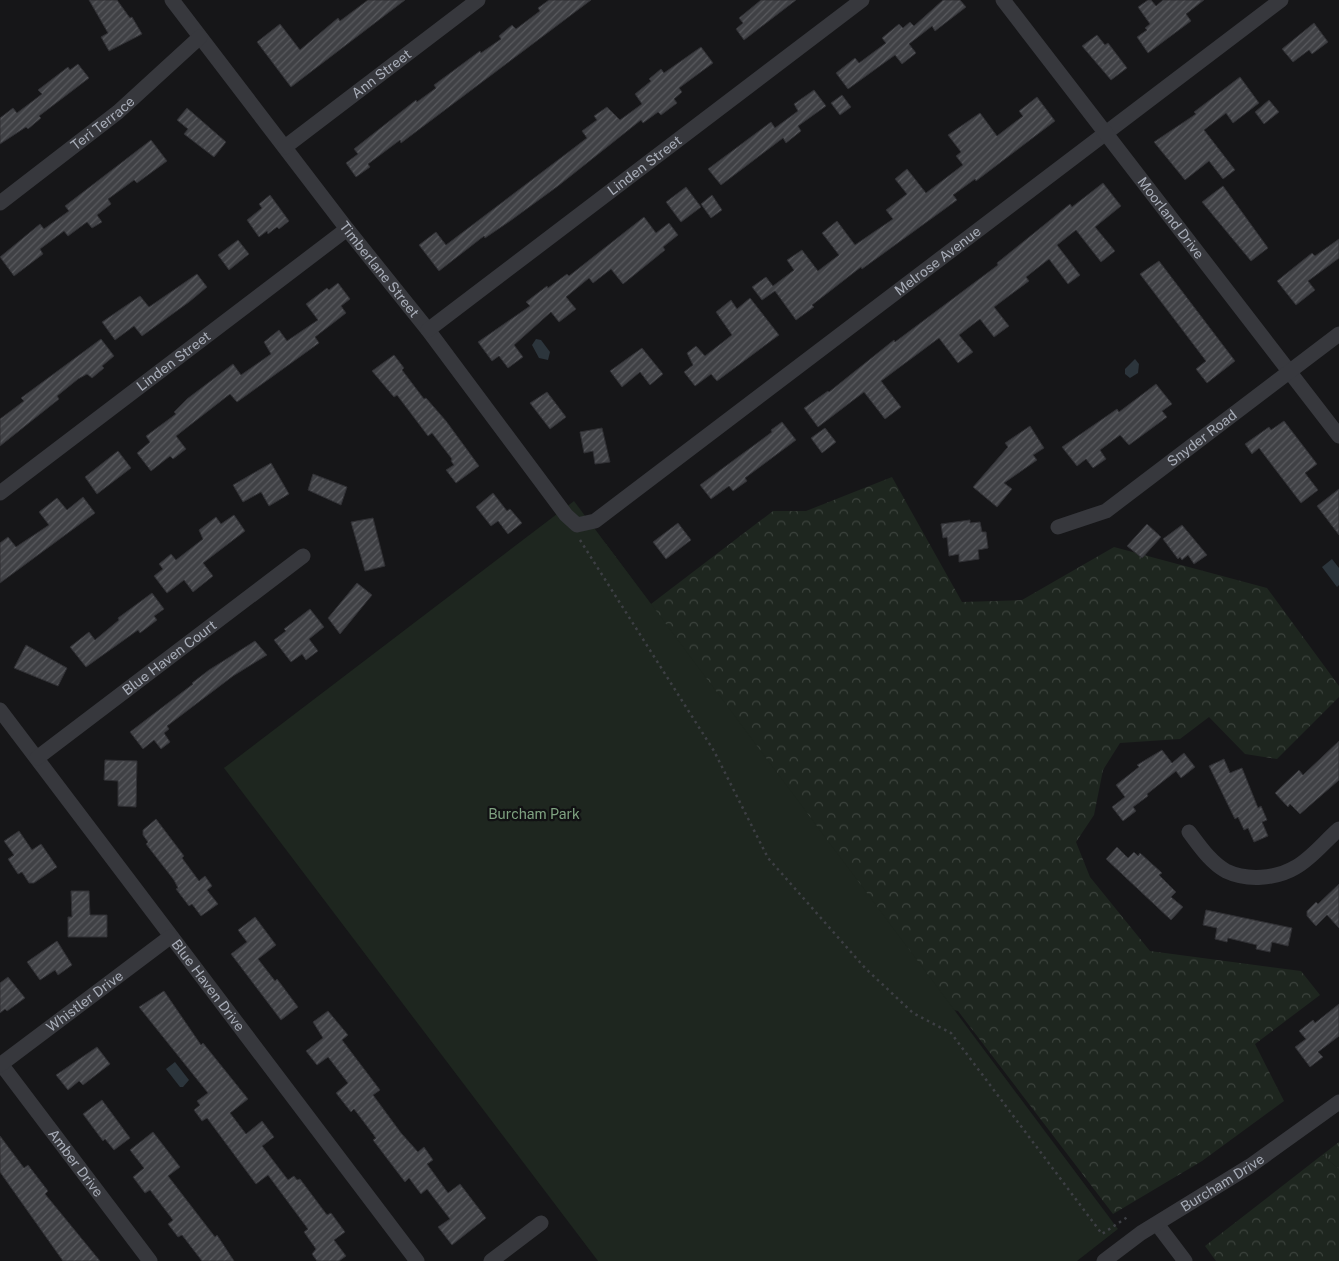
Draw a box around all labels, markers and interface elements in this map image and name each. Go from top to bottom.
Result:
street label: Ann Street [348,46,414,101]
street label: Teri Terrace [68,93,138,153]
street label: Linden Street [604,132,685,199]
street label: Moorland Drive [1134,174,1207,262]
street label: Timberlane Street [336,218,423,320]
street label: Melrose Avenue [891,223,984,299]
street label: Linden Street [133,328,214,394]
street label: Snyder Road [1164,407,1240,470]
street label: Blue Haven Court [119,617,219,698]
park label: Burcham Park [488,806,580,822]
street label: Blue Haven Drive [168,936,248,1034]
street label: Whistler Drive [43,967,126,1035]
street label: Amber Drive [45,1126,107,1200]
street label: Burcham Drive [1178,1151,1267,1215]

